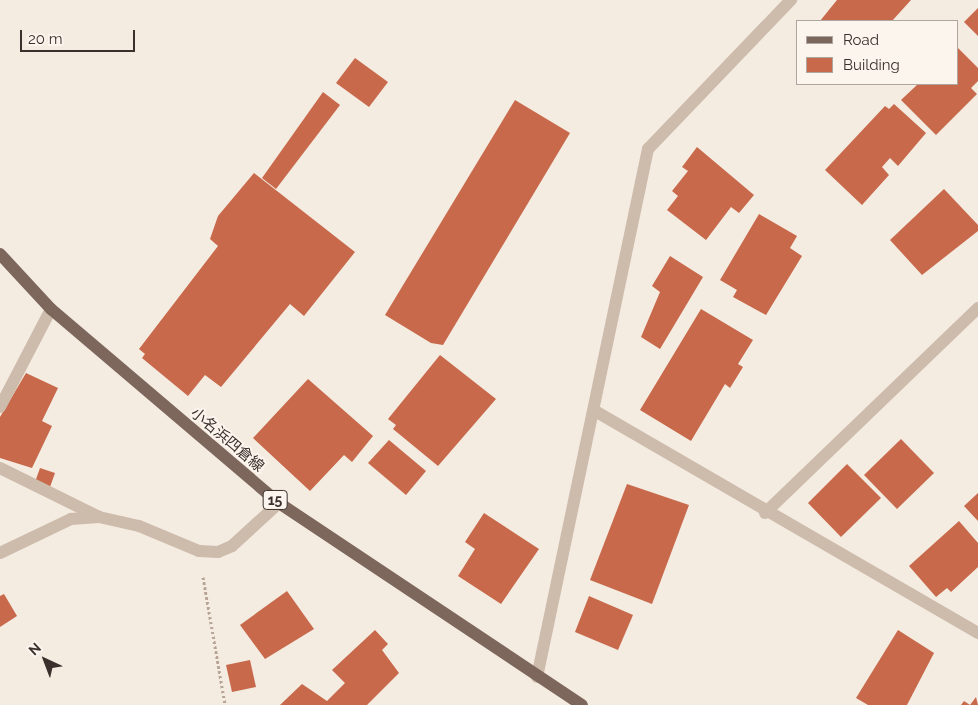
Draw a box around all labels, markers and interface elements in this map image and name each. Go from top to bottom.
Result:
scale bar [22,20,138,52]
legend [796,20,958,85]
text: 20 m [28,30,63,48]
text: Road [843,31,879,49]
text: Building [843,56,900,74]
street label: 小名浜四倉線 [187,404,267,476]
road number: 15 [262,488,288,512]
north arrow [20,635,70,685]
text: N [25,640,44,659]

